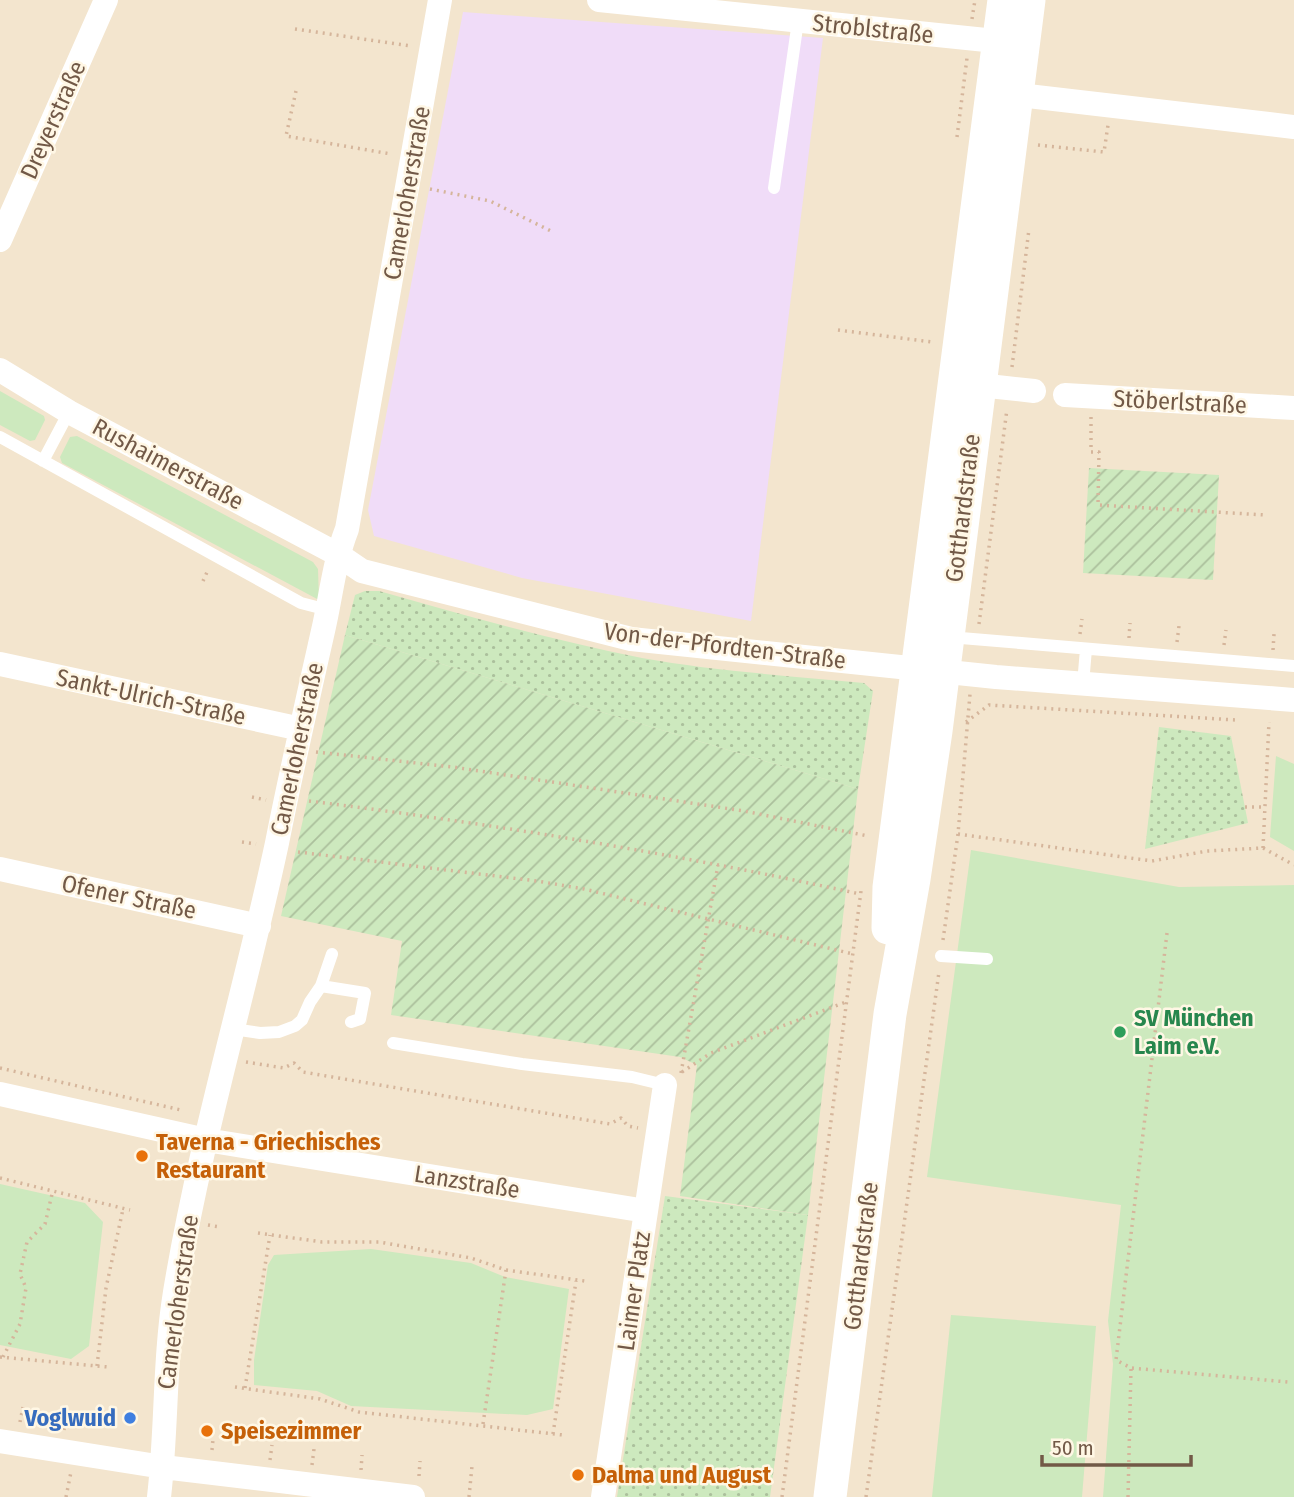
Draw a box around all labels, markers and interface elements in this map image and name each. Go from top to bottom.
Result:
street label: Stroblstraße [811,9,935,49]
street label: Dreyerstraße [15,57,91,183]
street label: Camerloherstraße [378,104,436,282]
street label: Stöberlstraße [1113,385,1247,419]
street label: Rushaimerstraße [88,412,248,516]
street label: Gotthardstraße [940,432,986,584]
street label: Von-der-Pfordten-Straße [602,617,848,675]
street label: Camerloherstraße [265,660,329,838]
street label: Sankt-Ulrich-Straße [54,663,248,731]
street label: Ofener Straße [59,869,199,925]
place label: SV München Laim e.V. [1134,1004,1254,1060]
marker: SV München Laim e.V. [1112,1024,1128,1040]
place label: Taverna - Griechisches Restaurant [156,1128,381,1184]
marker: Taverna - Griechisches Restaurant [134,1148,150,1164]
street label: Lanzstraße [412,1160,522,1204]
street label: Gotthardstraße [838,1180,884,1332]
street label: Camerloherstraße [152,1213,204,1391]
street label: Laimer Platz [612,1230,656,1352]
place label: Voglwuid [23,1404,116,1432]
marker: Voglwuid [122,1410,138,1426]
place label: Speisezimmer [221,1417,361,1445]
marker: Speisezimmer [199,1423,215,1439]
scale bar [1042,1424,1191,1468]
text: 50 m [1052,1435,1094,1461]
place label: Dalma und August [592,1461,772,1489]
marker: Dalma und August [570,1467,586,1483]

